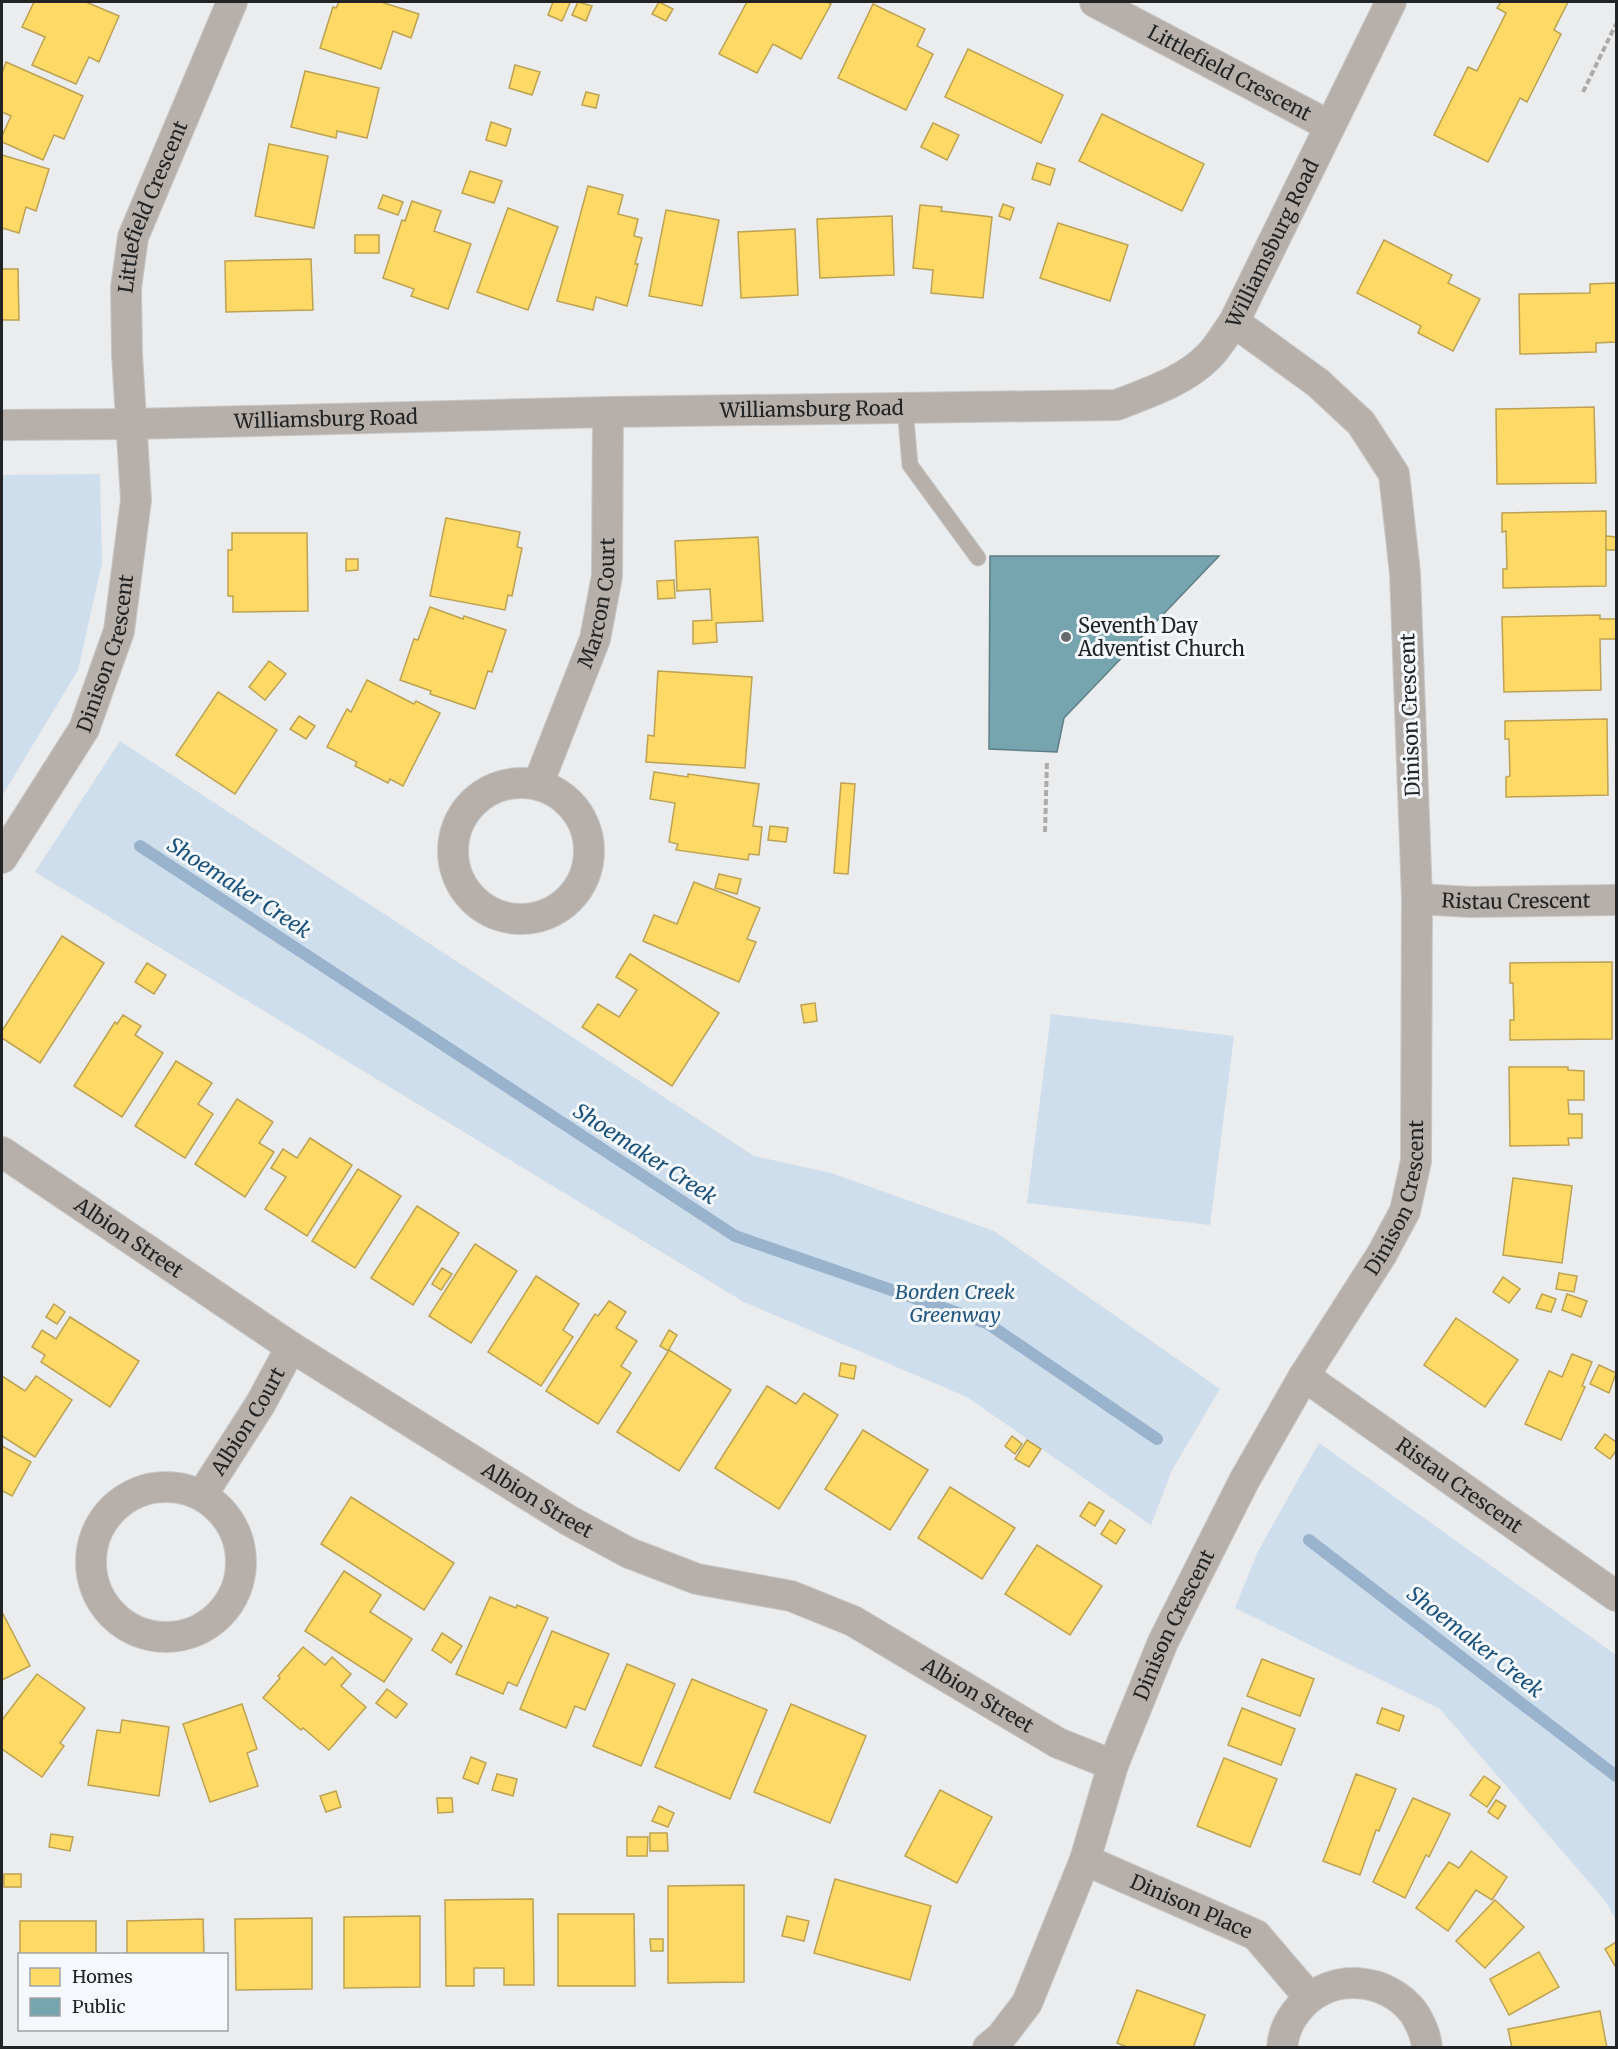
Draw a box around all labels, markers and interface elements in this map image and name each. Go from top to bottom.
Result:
street label: Littlefield Crescent [1144,19,1316,126]
street label: Littlefield Crescent [112,117,193,295]
street label: Williamsburg Road [1220,155,1324,332]
street label: Williamsburg Road [719,395,904,422]
street label: Williamsburg Road [233,404,418,433]
street label: Marcon Court [572,537,619,671]
street label: Dinison Crescent [71,573,138,736]
place label: Seventh Day Adventist Church [1077,613,1245,661]
marker: Seventh Day Adventist Church [1059,630,1073,644]
street label: Dinison Crescent [1394,633,1425,797]
water label: Shoemaker Creek [162,831,317,944]
street label: Ristau Crescent [1441,887,1591,914]
water label: Shoemaker Creek [568,1097,723,1210]
street label: Dinison Crescent [1359,1120,1428,1280]
street label: Albion Street [69,1191,188,1283]
park label: Borden Creek Greenway [895,1279,1015,1327]
street label: Albion Court [205,1363,290,1480]
street label: Ristau Crescent [1391,1432,1528,1538]
street label: Albion Street [477,1456,598,1543]
street label: Dinison Crescent [1128,1545,1220,1704]
water label: Shoemaker Creek [1402,1580,1549,1704]
street label: Albion Street [917,1651,1039,1738]
street label: Dinison Place [1127,1868,1256,1944]
legend [18,1953,228,2031]
text: Homes [72,1965,133,1988]
text: Public [72,1995,126,2018]

